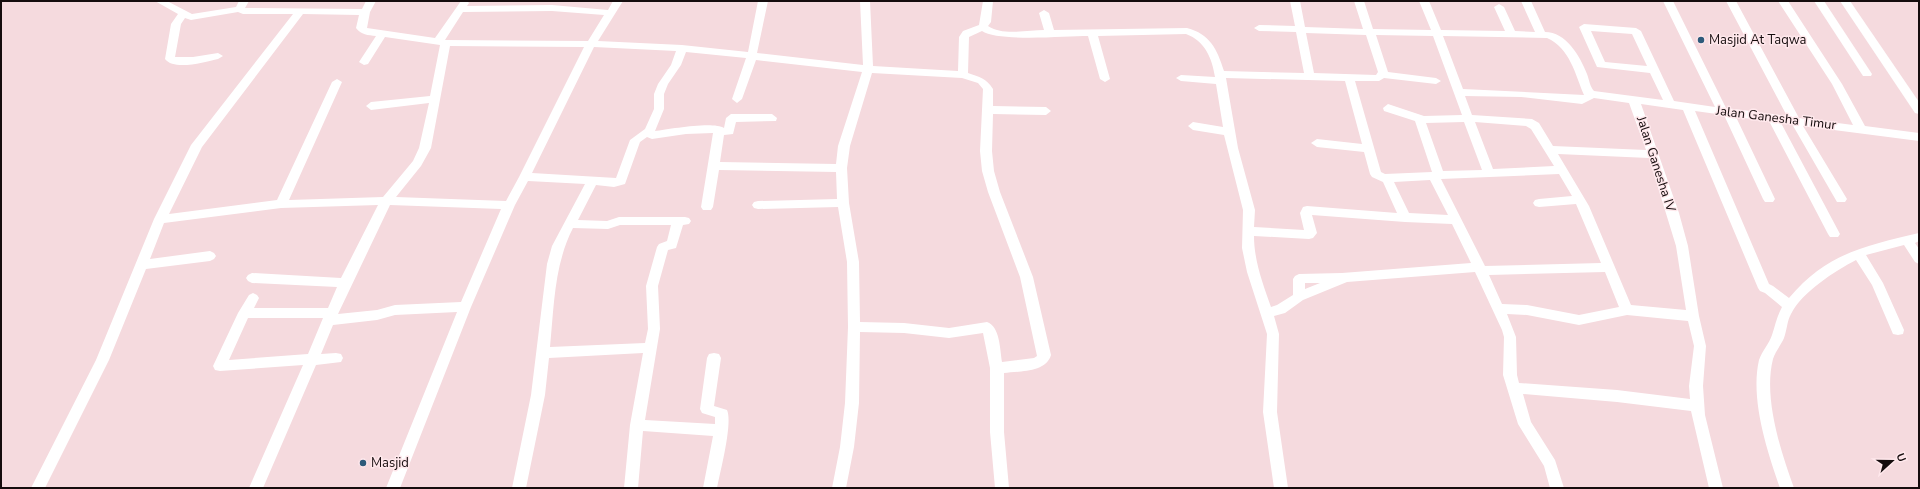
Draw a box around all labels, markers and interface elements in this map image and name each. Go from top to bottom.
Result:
place label: Masjid At Taqwa [1709,31,1806,49]
marker: Masjid At Taqwa [1696,35,1706,45]
street label: Jalan Ganesha Timur [1714,102,1837,134]
street label: Jalan Ganesha IV [1632,113,1680,214]
north arrow [1872,441,1912,481]
text: U [1892,451,1909,464]
place label: Masjid [371,454,409,472]
marker: Masjid [358,458,368,468]

